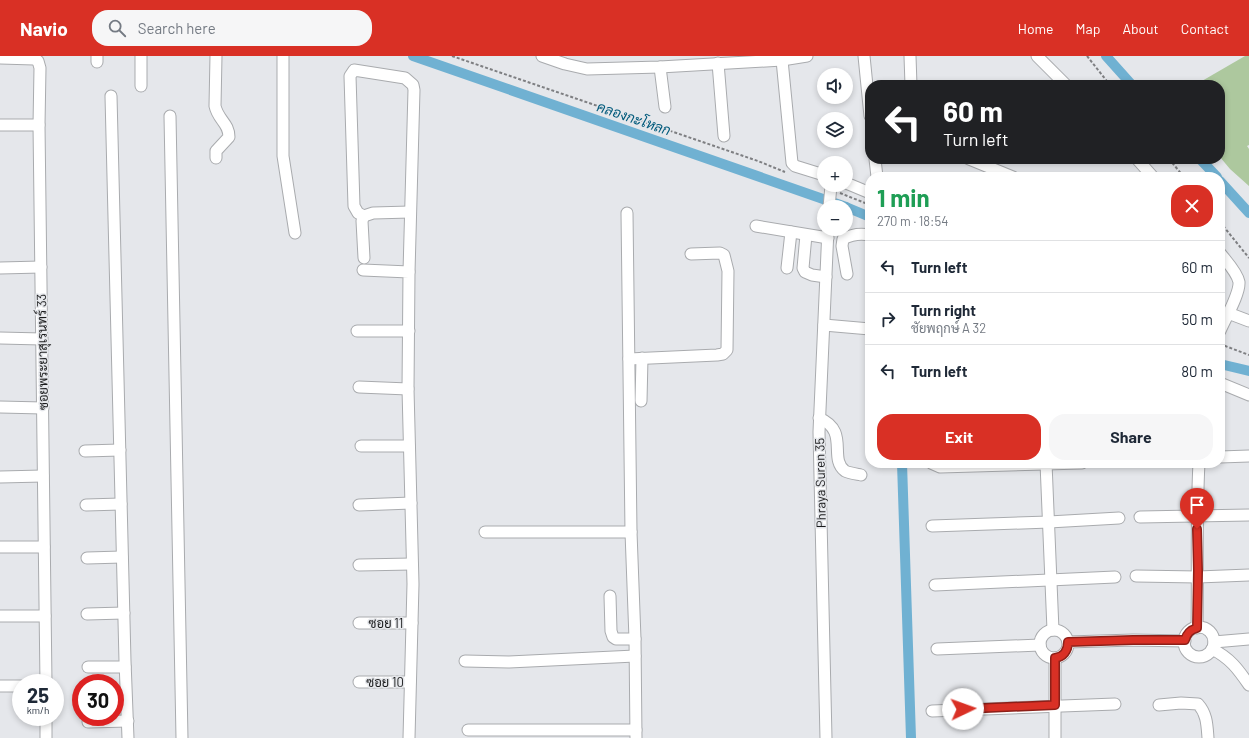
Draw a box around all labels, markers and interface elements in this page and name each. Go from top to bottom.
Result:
search box [92,10,372,46]
text: Navio [20,17,68,40]
icon: search [106,17,128,39]
text: Search here [138,19,216,37]
text: Home [1018,20,1054,37]
text: Map [1076,20,1100,37]
text: About [1122,20,1159,37]
text: Contact [1181,20,1229,37]
map controls [817,68,853,236]
button: sound [817,68,853,104]
text: 60 m [943,94,1003,128]
icon: left [877,96,929,148]
water label: คลองกะโหลก [595,97,673,139]
button: layers [817,112,853,148]
text: Turn left [943,128,1009,150]
button: + [817,156,853,192]
text: 1 min [877,183,930,212]
button: close [1171,185,1213,227]
button: − [817,200,853,236]
text: 270 m · 18:54 [877,213,948,229]
icon: left [877,256,899,278]
text: Turn left [911,258,967,276]
text: 60 m [1181,258,1213,276]
street label: ซอยพระยาสุเรนทร์ 33 [32,294,53,410]
text: Turn right [911,301,976,319]
icon: right [877,308,899,330]
text: 50 m [1181,310,1213,328]
text: ชัยพฤกษ์ A 32 [911,320,986,336]
icon: left [877,360,899,382]
text: Turn left [911,362,967,380]
text: 80 m [1181,362,1213,380]
button: Exit [877,414,1041,460]
button: Share [1049,414,1213,460]
street label: Phraya Suren 35 [811,437,829,528]
pin [1180,488,1214,529]
icon: arrive [1186,494,1208,516]
street label: ซอย 11 [369,615,403,631]
speed limit sign: 30 [72,674,124,726]
street label: ซอย 10 [366,674,404,690]
text: 25 [27,683,49,707]
position arrow [942,688,984,730]
text: km/h [27,704,49,716]

